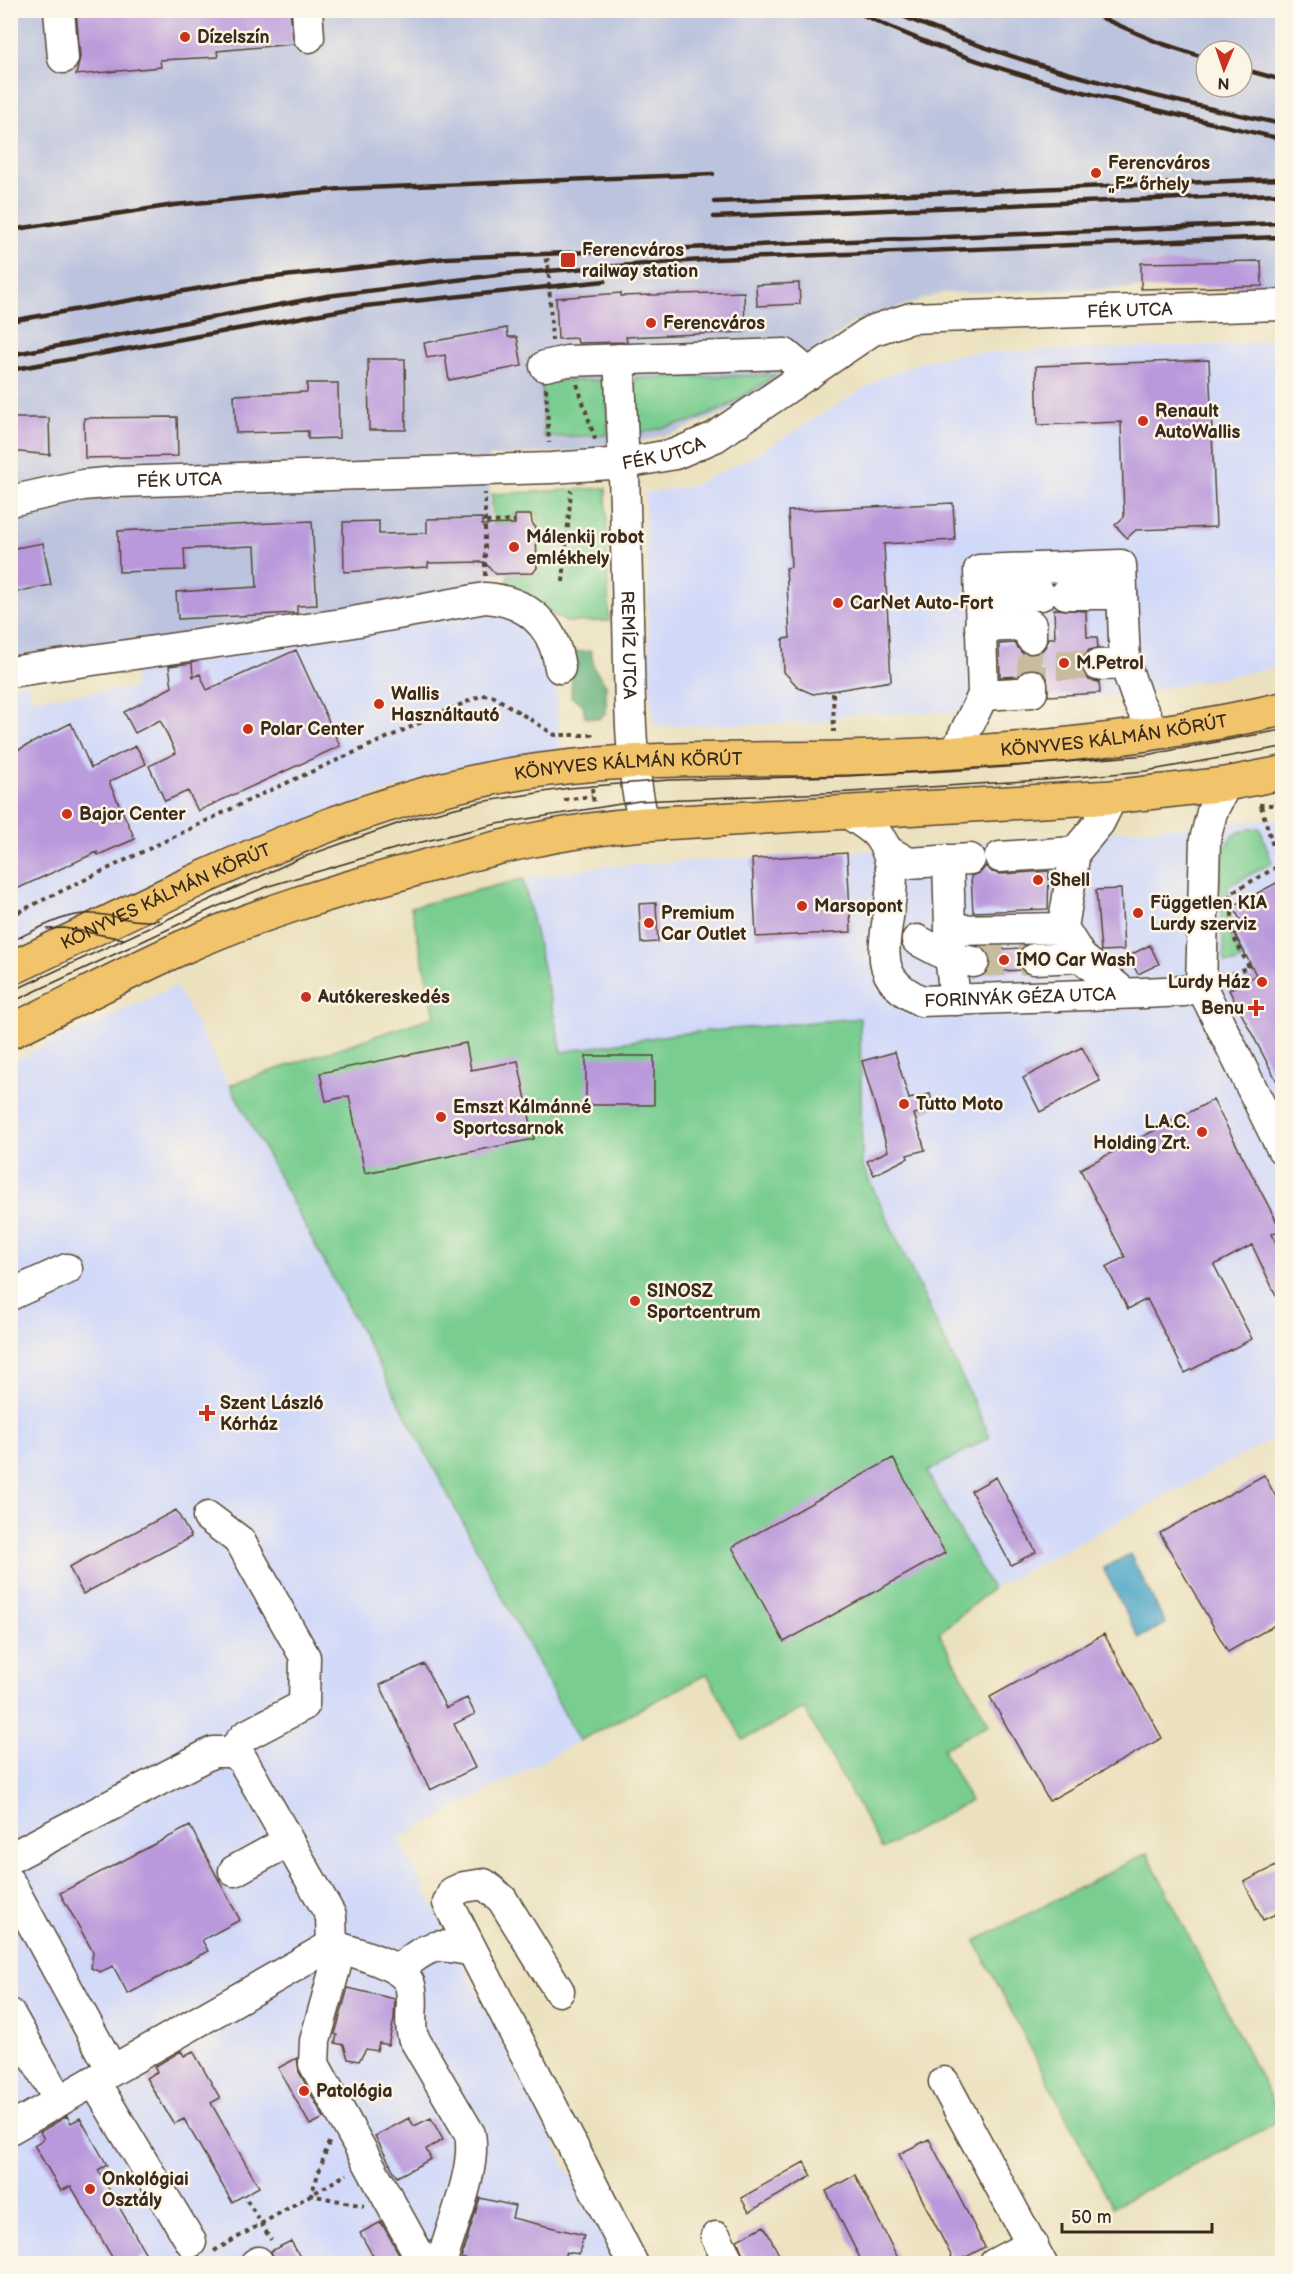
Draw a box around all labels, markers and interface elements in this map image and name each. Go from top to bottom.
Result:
place label: Dízelszín [197,27,269,48]
marker: Dízelszín [178,30,192,44]
north arrow [1194,39,1254,99]
text: N [1217,73,1230,92]
place label: Ferencváros „F” őrhely [1108,153,1210,195]
marker: Ferencváros „F” őrhely [1089,166,1103,180]
place label: Ferencváros railway station [582,240,698,282]
marker: Ferencváros railway station [559,251,577,269]
street label: FÉK UTCA [1087,298,1173,322]
place label: Ferencváros [663,313,765,334]
marker: Ferencváros [644,316,658,330]
place label: Renault AutoWallis [1154,401,1240,443]
marker: Renault AutoWallis [1136,414,1150,428]
street label: FÉK UTCA [620,432,708,474]
street label: FÉK UTCA [136,468,222,492]
place label: Málenkij robot emlékhely [526,527,644,569]
marker: Málenkij robot emlékhely [507,540,521,554]
street label: REMÍZ UTCA [617,590,641,699]
place label: CarNet Auto-Fort [850,593,993,614]
marker: CarNet Auto-Fort [831,596,845,610]
place label: M.Petrol [1076,653,1144,674]
marker: M.Petrol [1057,656,1071,670]
place label: Wallis Használtautó [391,684,499,726]
marker: Wallis Használtautó [372,697,386,711]
street label: KÖNYVES KÁLMÁN KÖRÚT [999,710,1229,761]
place label: Polar Center [260,719,365,740]
marker: Polar Center [241,722,255,736]
street label: KÖNYVES KÁLMÁN KÖRÚT [513,747,743,784]
place label: Bajor Center [79,804,186,825]
marker: Bajor Center [60,807,74,821]
street label: KÖNYVES KÁLMÁN KÖRÚT [57,839,274,954]
place label: Shell [1050,870,1090,891]
marker: Shell [1031,873,1045,887]
place label: Független KIA Lurdy szerviz [1150,893,1268,935]
place label: Marsopont [814,896,903,917]
marker: Marsopont [795,899,809,913]
place label: Premium Car Outlet [661,903,746,945]
marker: Független KIA Lurdy szerviz [1131,906,1145,920]
marker: Premium Car Outlet [642,916,656,930]
place label: IMO Car Wash [1016,950,1136,971]
marker: IMO Car Wash [997,953,1011,967]
place label: Lurdy Ház [1168,972,1250,993]
marker: Lurdy Ház [1255,975,1269,989]
street label: FORINYÁK GÉZA UTCA [924,983,1116,1011]
place label: Autókereskedés [317,987,450,1008]
marker: Autókereskedés [299,990,313,1004]
place label: Benu [1201,998,1244,1019]
marker: Benu [1249,1001,1263,1015]
place label: Tutto Moto [916,1094,1003,1115]
place label: Emszt Kálmánné Sportcsarnok [453,1097,592,1139]
marker: Tutto Moto [897,1097,911,1111]
marker: Emszt Kálmánné Sportcsarnok [434,1110,448,1124]
place label: L.A.C. Holding Zrt. [1093,1112,1190,1154]
marker: L.A.C. Holding Zrt. [1195,1125,1209,1139]
place label: SINOSZ Sportcentrum [647,1281,761,1323]
marker: SINOSZ Sportcentrum [628,1294,642,1308]
place label: Szent László Kórház [220,1393,324,1435]
marker: Szent László Kórház [198,1404,216,1422]
place label: Patológia [316,2081,393,2102]
marker: Patológia [297,2084,311,2098]
place label: Onkológiai Osztály [102,2169,189,2211]
marker: Onkológiai Osztály [83,2182,97,2196]
scale bar [1062,2196,1212,2234]
text: 50 m [1071,2207,1112,2228]

